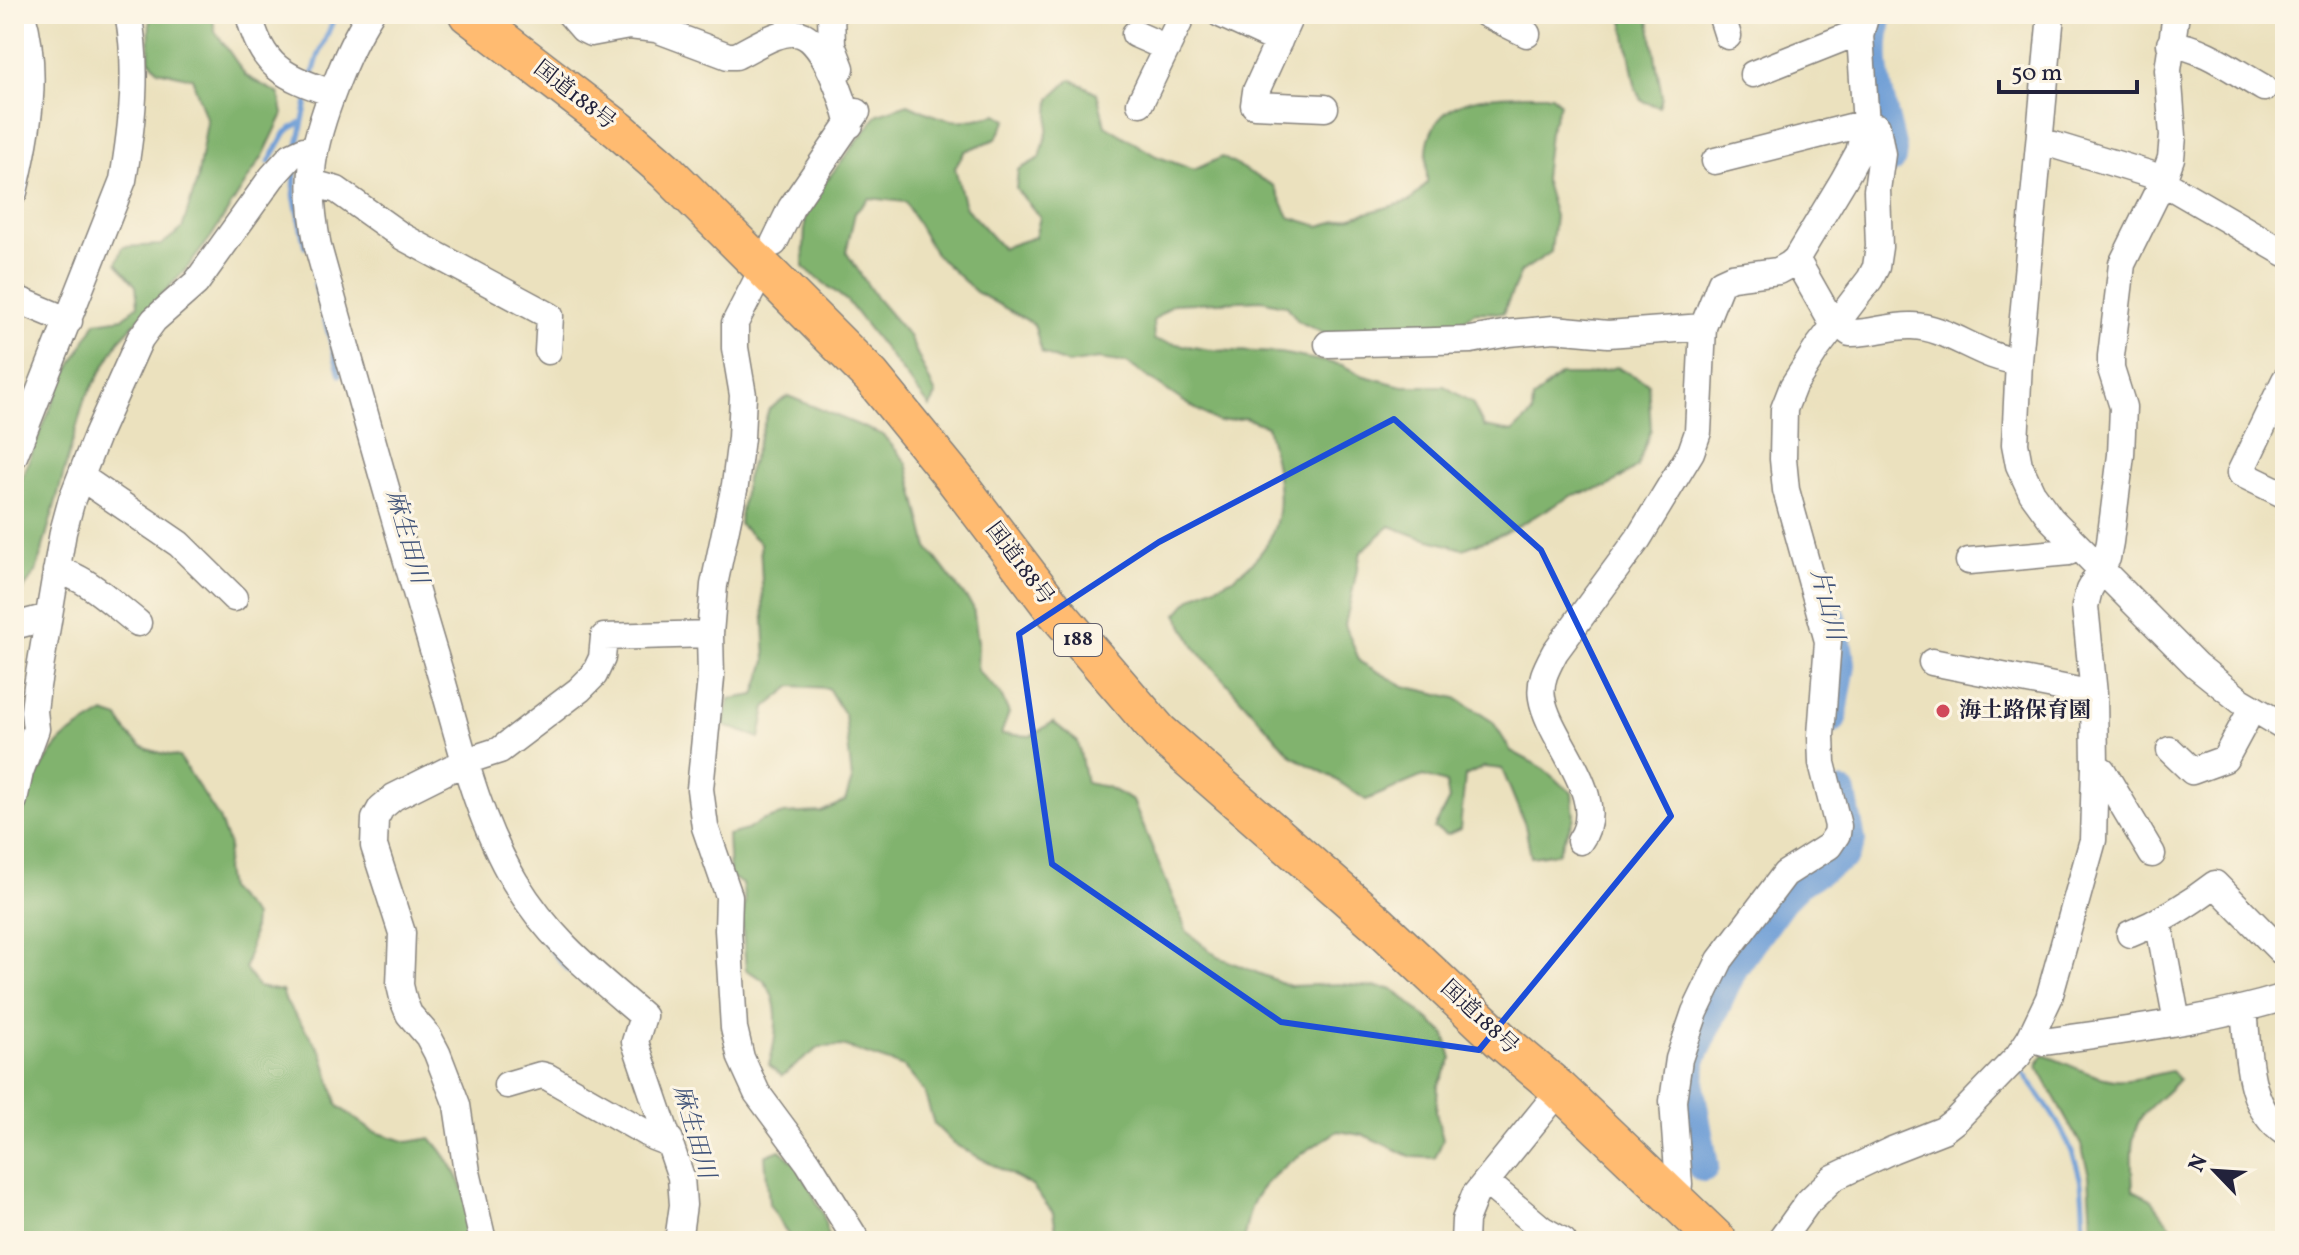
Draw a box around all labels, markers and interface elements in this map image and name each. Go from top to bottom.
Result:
scale bar [1999,44,2137,94]
street label: 国道188号 [526,54,622,138]
text: 50 m [2011,57,2063,91]
water label: 麻生田川 [376,486,436,591]
street label: 国道188号 [977,516,1061,612]
water label: 片山川 [1801,566,1852,647]
road number: 188 [1054,624,1102,656]
place label: 海土路保育園 [1959,696,2091,727]
marker: 海土路保育園 [1934,702,1952,720]
street label: 国道188号 [1433,974,1525,1062]
water label: 麻生田川 [663,1081,723,1186]
north arrow [2175,1131,2255,1211]
text: N [2182,1150,2217,1177]

